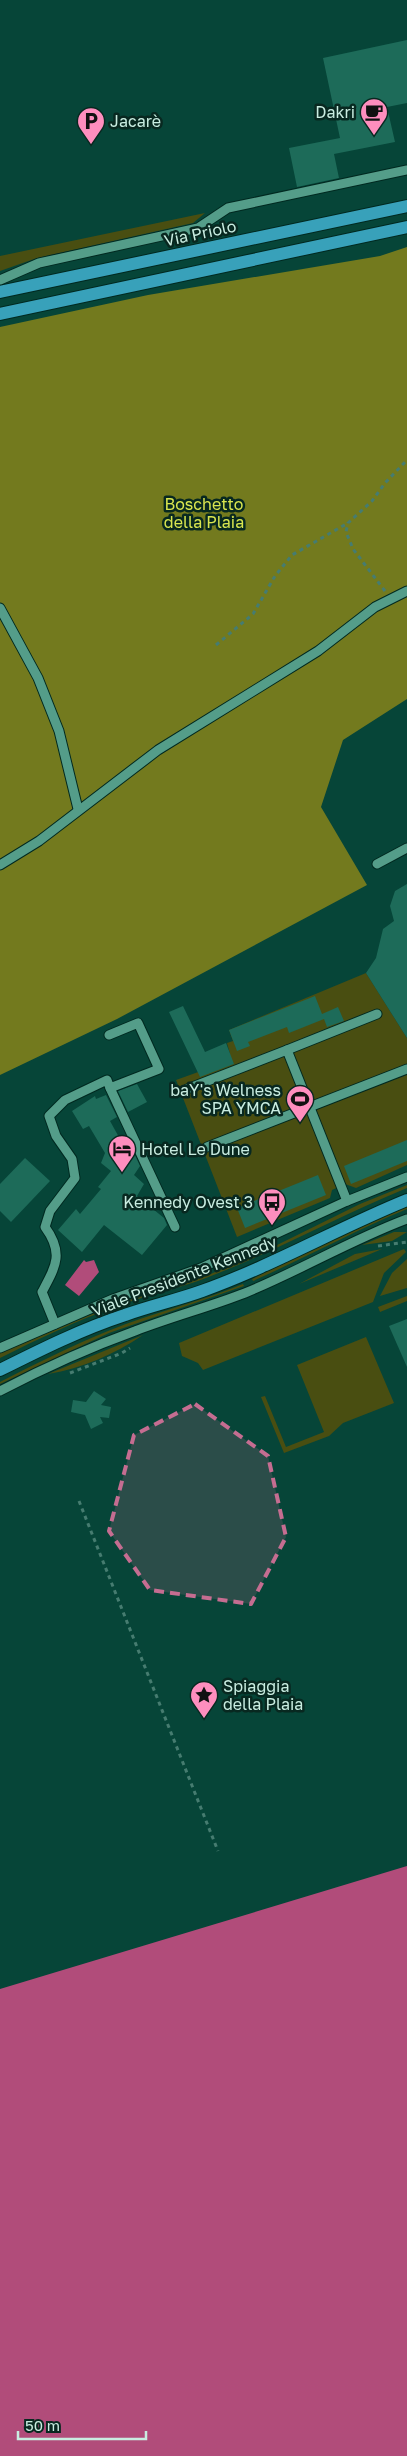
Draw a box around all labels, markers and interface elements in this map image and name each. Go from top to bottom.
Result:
cafe icon: Dakri [359,97,389,136]
place label: Dakri [315,102,355,122]
parking icon: Jacarè [76,106,106,145]
place label: Jacarè [110,111,161,131]
street label: Via Priolo [162,216,238,250]
park label: Boschetto della Plaia [164,494,244,532]
place label: baY's Welness SPA YMCA [170,1080,281,1118]
sports icon: baY's Welness SPA YMCA [285,1084,315,1123]
hotel icon: Hotel Le Dune [107,1134,137,1173]
place label: Hotel Le Dune [141,1139,250,1159]
bus stop icon: Kennedy Ovest 3 [257,1187,287,1226]
place label: Kennedy Ovest 3 [123,1192,253,1212]
street label: Viale Presidente Kennedy [88,1231,280,1321]
place label: Spiaggia della Plaia [223,1676,303,1714]
place icon: Spiaggia della Plaia [189,1680,219,1719]
scale bar [18,2408,145,2440]
text: 50 m [25,2416,60,2434]

